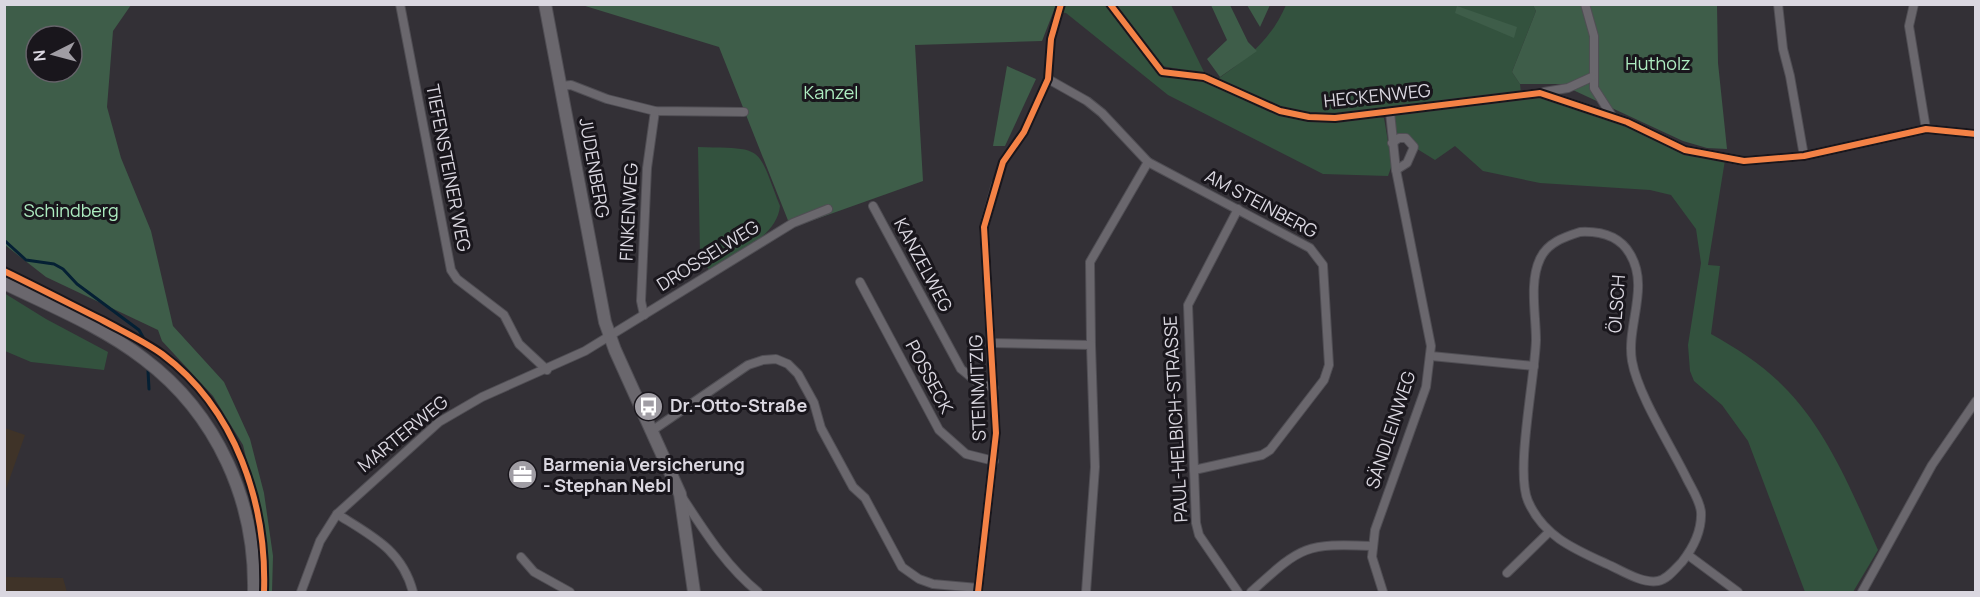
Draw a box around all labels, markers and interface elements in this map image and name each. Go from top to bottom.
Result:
north arrow [24,24,84,84]
text: N [28,49,51,62]
park label: Hutholz [1625,51,1691,75]
street label: HECKENWEG [1322,77,1432,113]
park label: Kanzel [804,80,858,104]
street label: TIEFENSTEINER WEG [421,82,477,254]
street label: JUDENBERG [574,116,616,220]
street label: FINKENWEG [613,162,643,262]
street label: AM STEINBERG [1201,163,1322,243]
park label: Schindberg [23,198,119,222]
street label: DROSSELWEG [652,214,763,296]
street label: KANZELWEG [889,214,959,316]
street label: ÖLSCH [1602,274,1630,334]
street label: PAUL-HELBICH-STRASSE [1158,315,1192,523]
street label: STEINMITZIG [963,334,991,442]
street label: POSSECK [901,336,959,418]
street label: SÄNDLEINWEG [1360,368,1420,491]
street label: MARTERWEG [352,389,453,477]
bus stop icon: Dr.-Otto-Straße [633,390,665,422]
place label: Dr.-Otto-Straße [670,393,807,417]
place label: Barmenia Versicherung - Stephan Nebl [543,452,745,497]
office icon: Barmenia Versicherung - Stephan Nebl [506,459,538,491]

